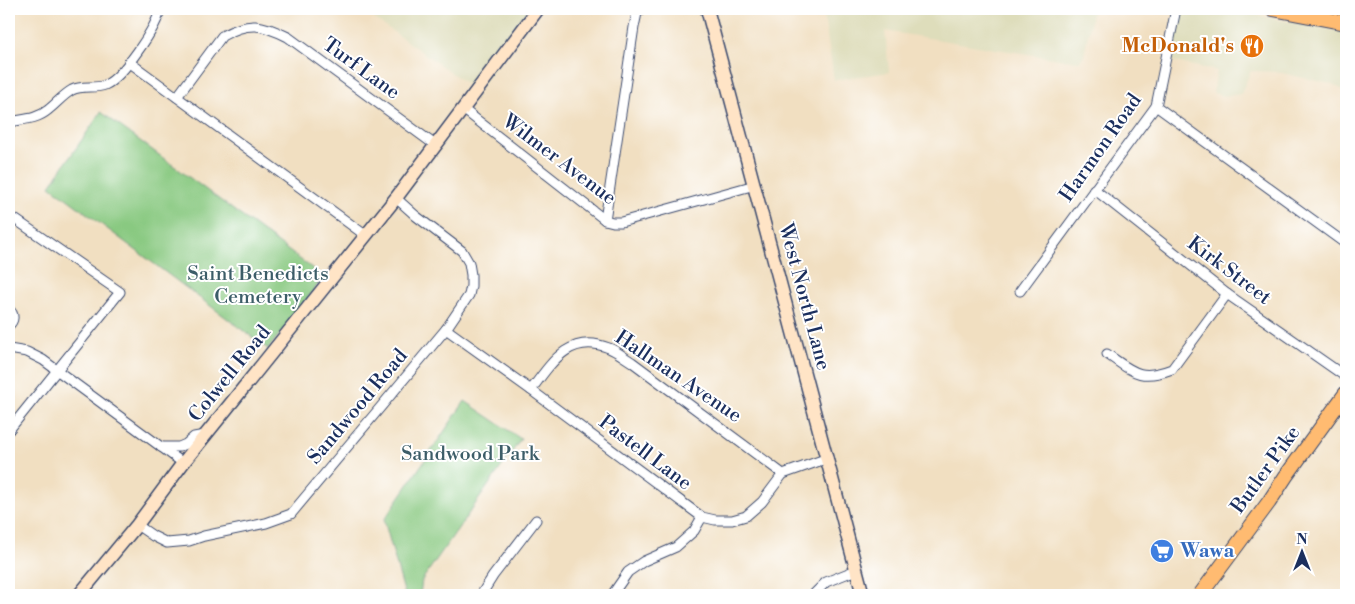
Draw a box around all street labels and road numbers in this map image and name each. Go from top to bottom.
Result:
street label: Turf Lane [317,33,405,105]
street label: Harmon Road [1055,89,1148,207]
street label: Wilmer Avenue [496,108,621,211]
street label: West North Lane [772,220,836,373]
street label: Kirk Street [1182,231,1276,311]
street label: Colwell Road [183,320,277,427]
street label: Hallman Avenue [610,325,746,429]
street label: Sandwood Road [302,344,414,470]
street label: Pastell Lane [594,410,696,496]
street label: Butler Pike [1225,421,1306,520]

